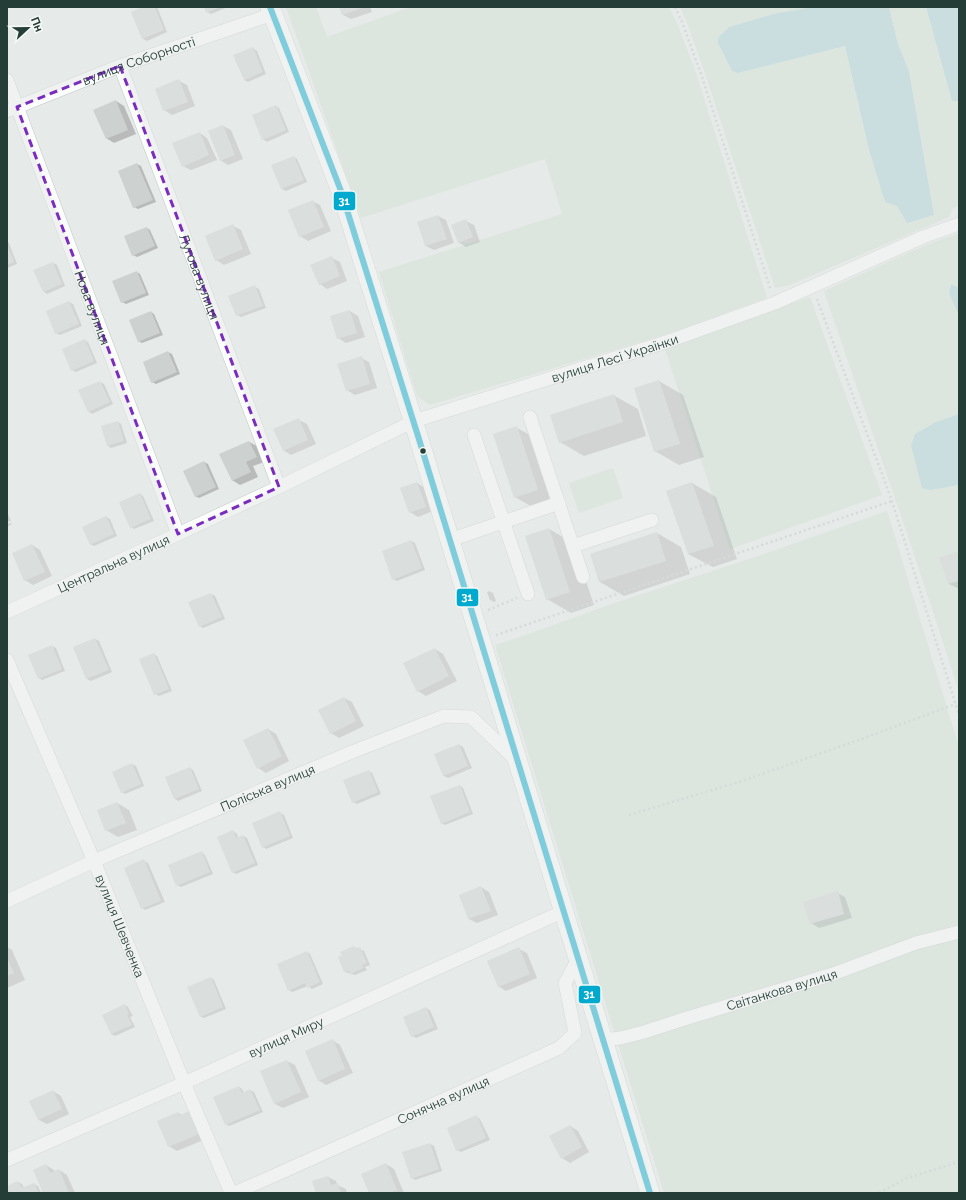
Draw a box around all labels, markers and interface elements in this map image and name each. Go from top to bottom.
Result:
north arrow [8,8,48,48]
text: Пн [28,15,46,34]
street label: вулиця Соборності [80,34,197,88]
line badge: 31 [333,191,356,211]
text: 31 [338,195,350,208]
street label: Лугова вулиця [176,232,222,322]
street label: Нова вулиця [71,268,113,347]
street label: вулиця Лесі Українки [550,331,680,385]
unlabelled marker [418,446,428,456]
street label: Центральна вулиця [55,532,172,596]
line badge: 31 [456,588,479,607]
text: 31 [461,591,473,604]
street label: Поліська вулиця [218,762,317,815]
street label: вулиця Шевченка [92,872,147,980]
street label: Світанкова вулиця [725,966,839,1014]
line badge: 31 [578,985,601,1004]
text: 31 [583,988,595,1001]
street label: вулиця Миру [246,1014,326,1061]
street label: Сонячна вулиця [395,1073,492,1127]

